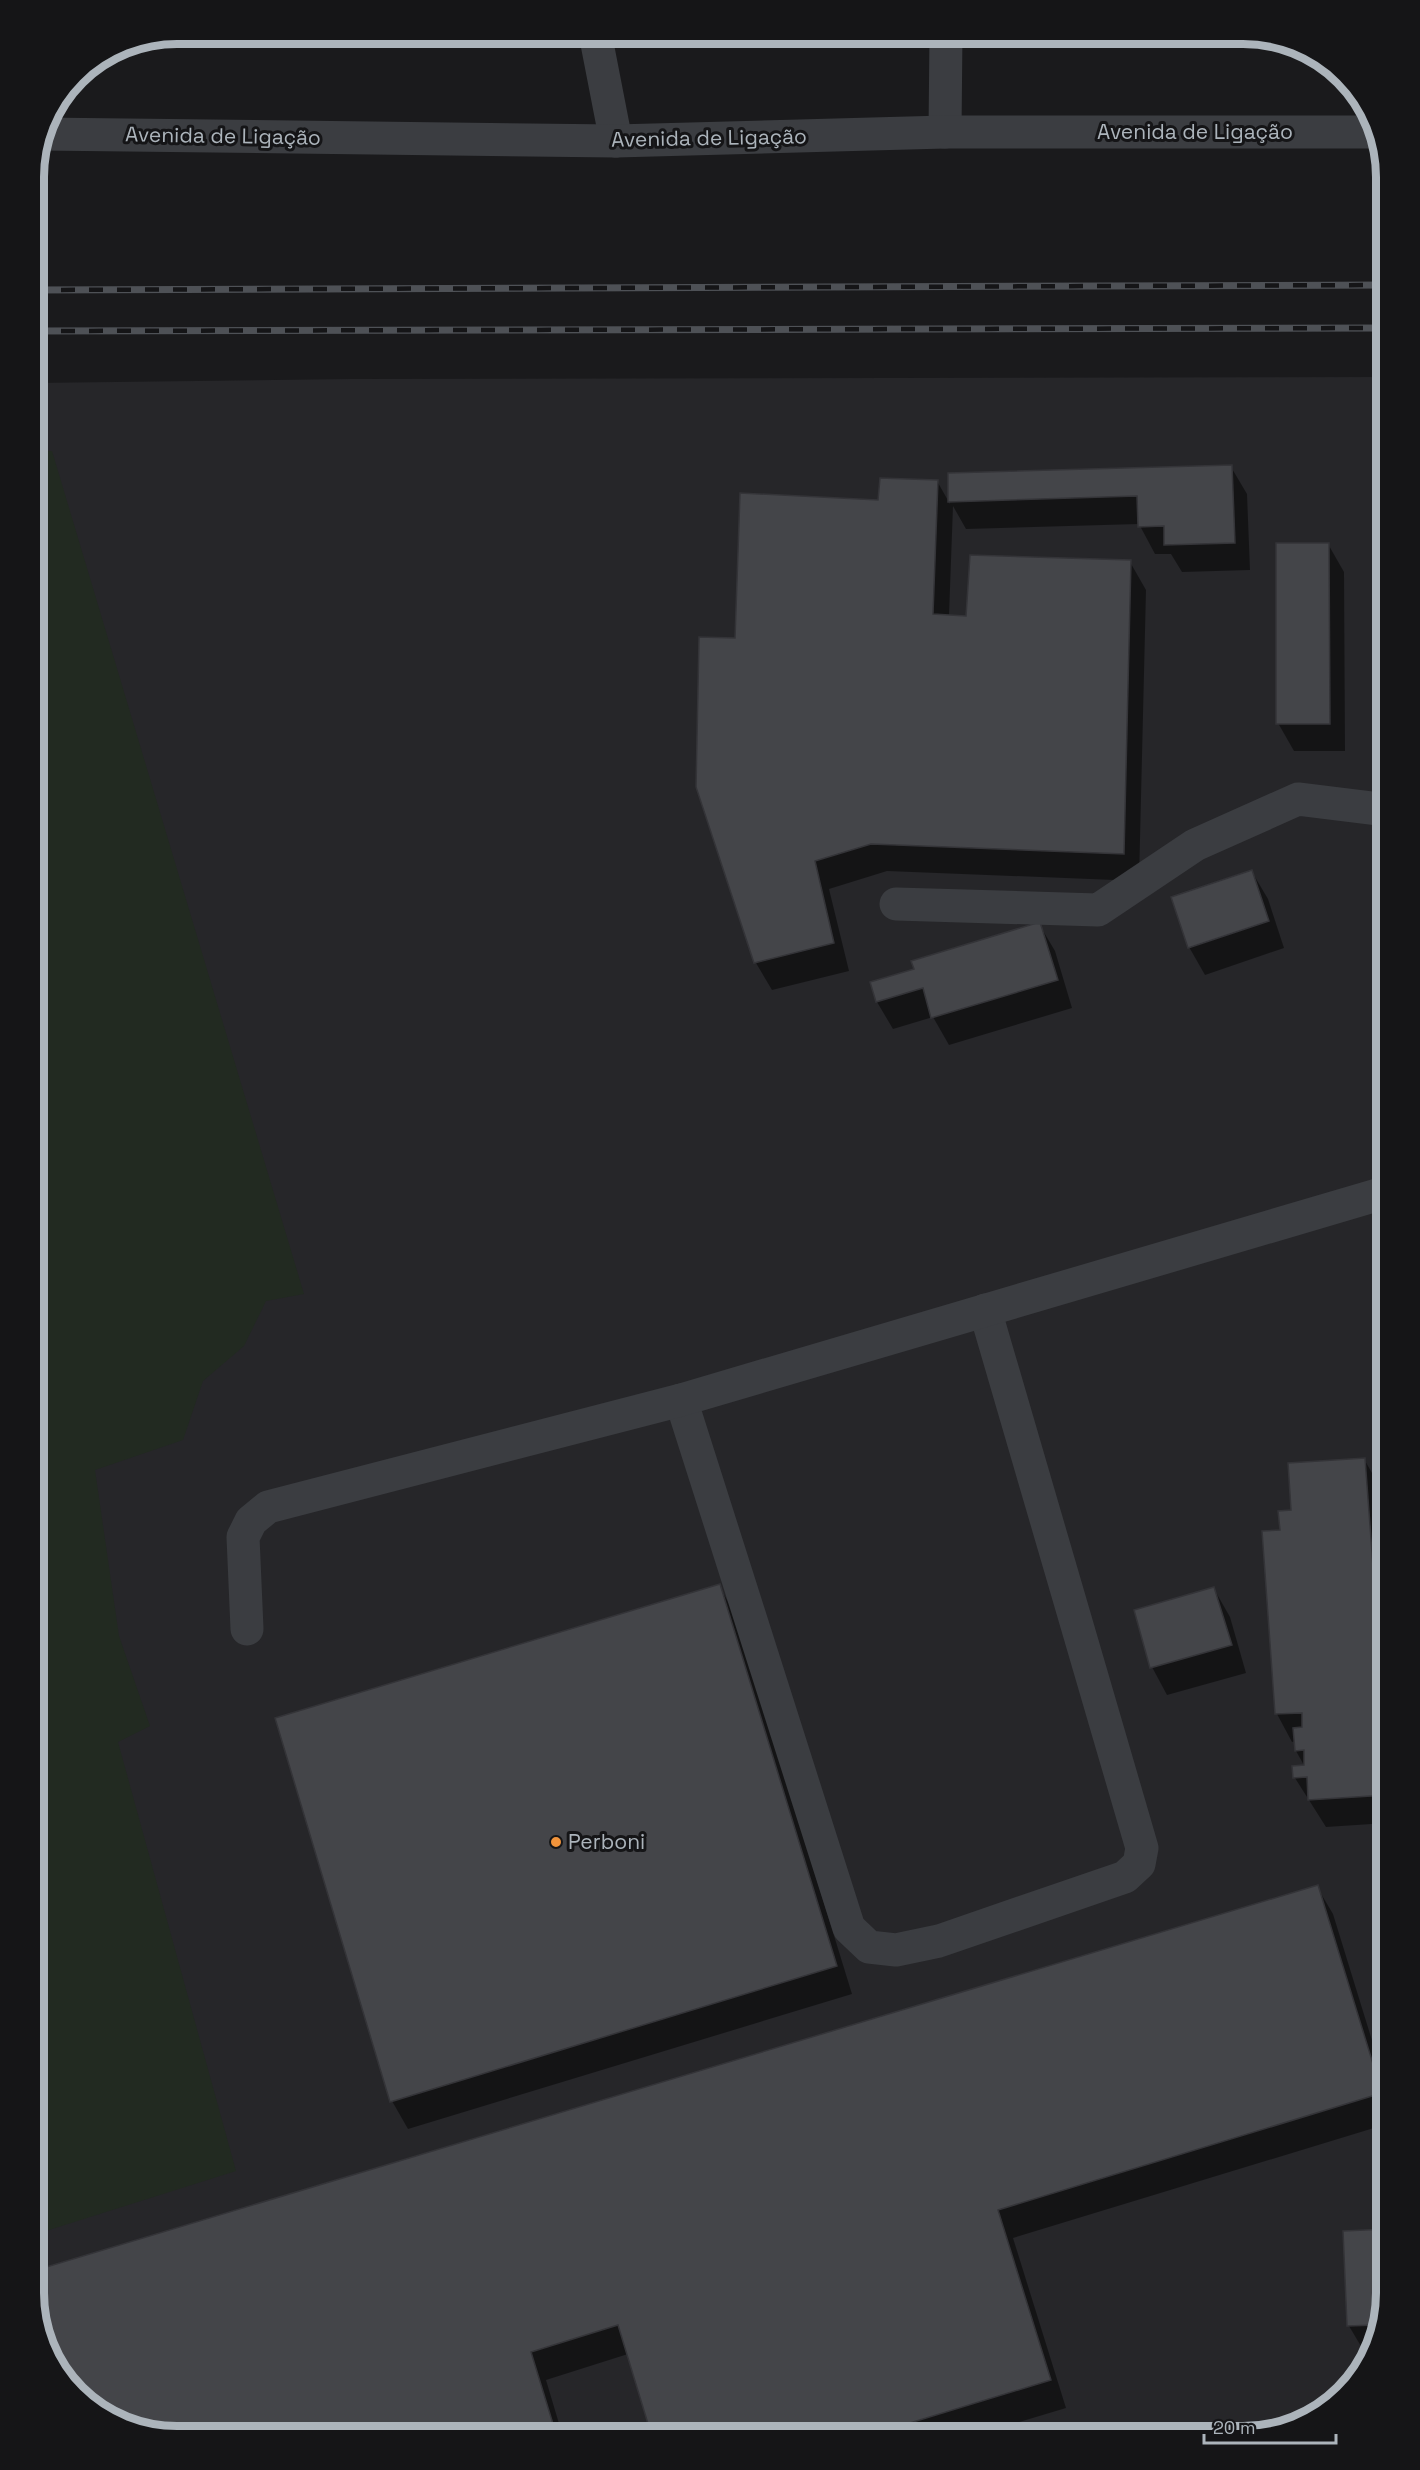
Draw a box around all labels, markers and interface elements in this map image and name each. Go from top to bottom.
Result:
street label: Avenida de Ligação [1097,118,1293,145]
street label: Avenida de Ligação [125,120,321,151]
street label: Avenida de Ligação [611,122,807,153]
place label: Perboni [568,1828,645,1855]
marker: Perboni [549,1835,563,1849]
scale bar [1204,2407,1336,2445]
text: 20 m [1213,2416,1256,2439]

